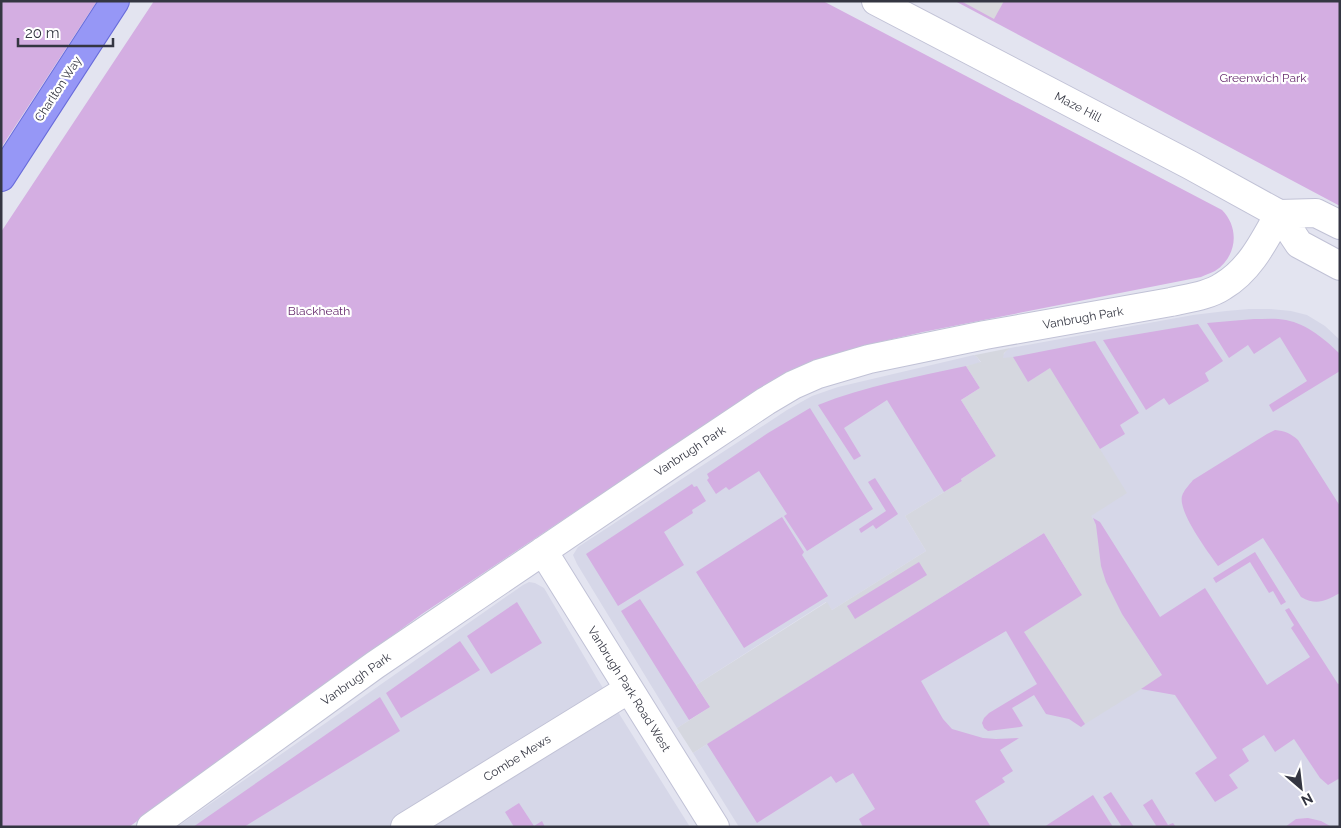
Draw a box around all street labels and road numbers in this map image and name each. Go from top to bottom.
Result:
street label: Charlton Way [32,53,84,124]
street label: Maze Hill [1052,89,1104,125]
street label: Vanbrugh Park [1042,304,1125,332]
street label: Vanbrugh Park [652,423,729,479]
street label: Vanbrugh Park Road West [585,624,673,754]
street label: Vanbrugh Park [318,649,394,708]
street label: Combe Mews [481,732,553,784]

